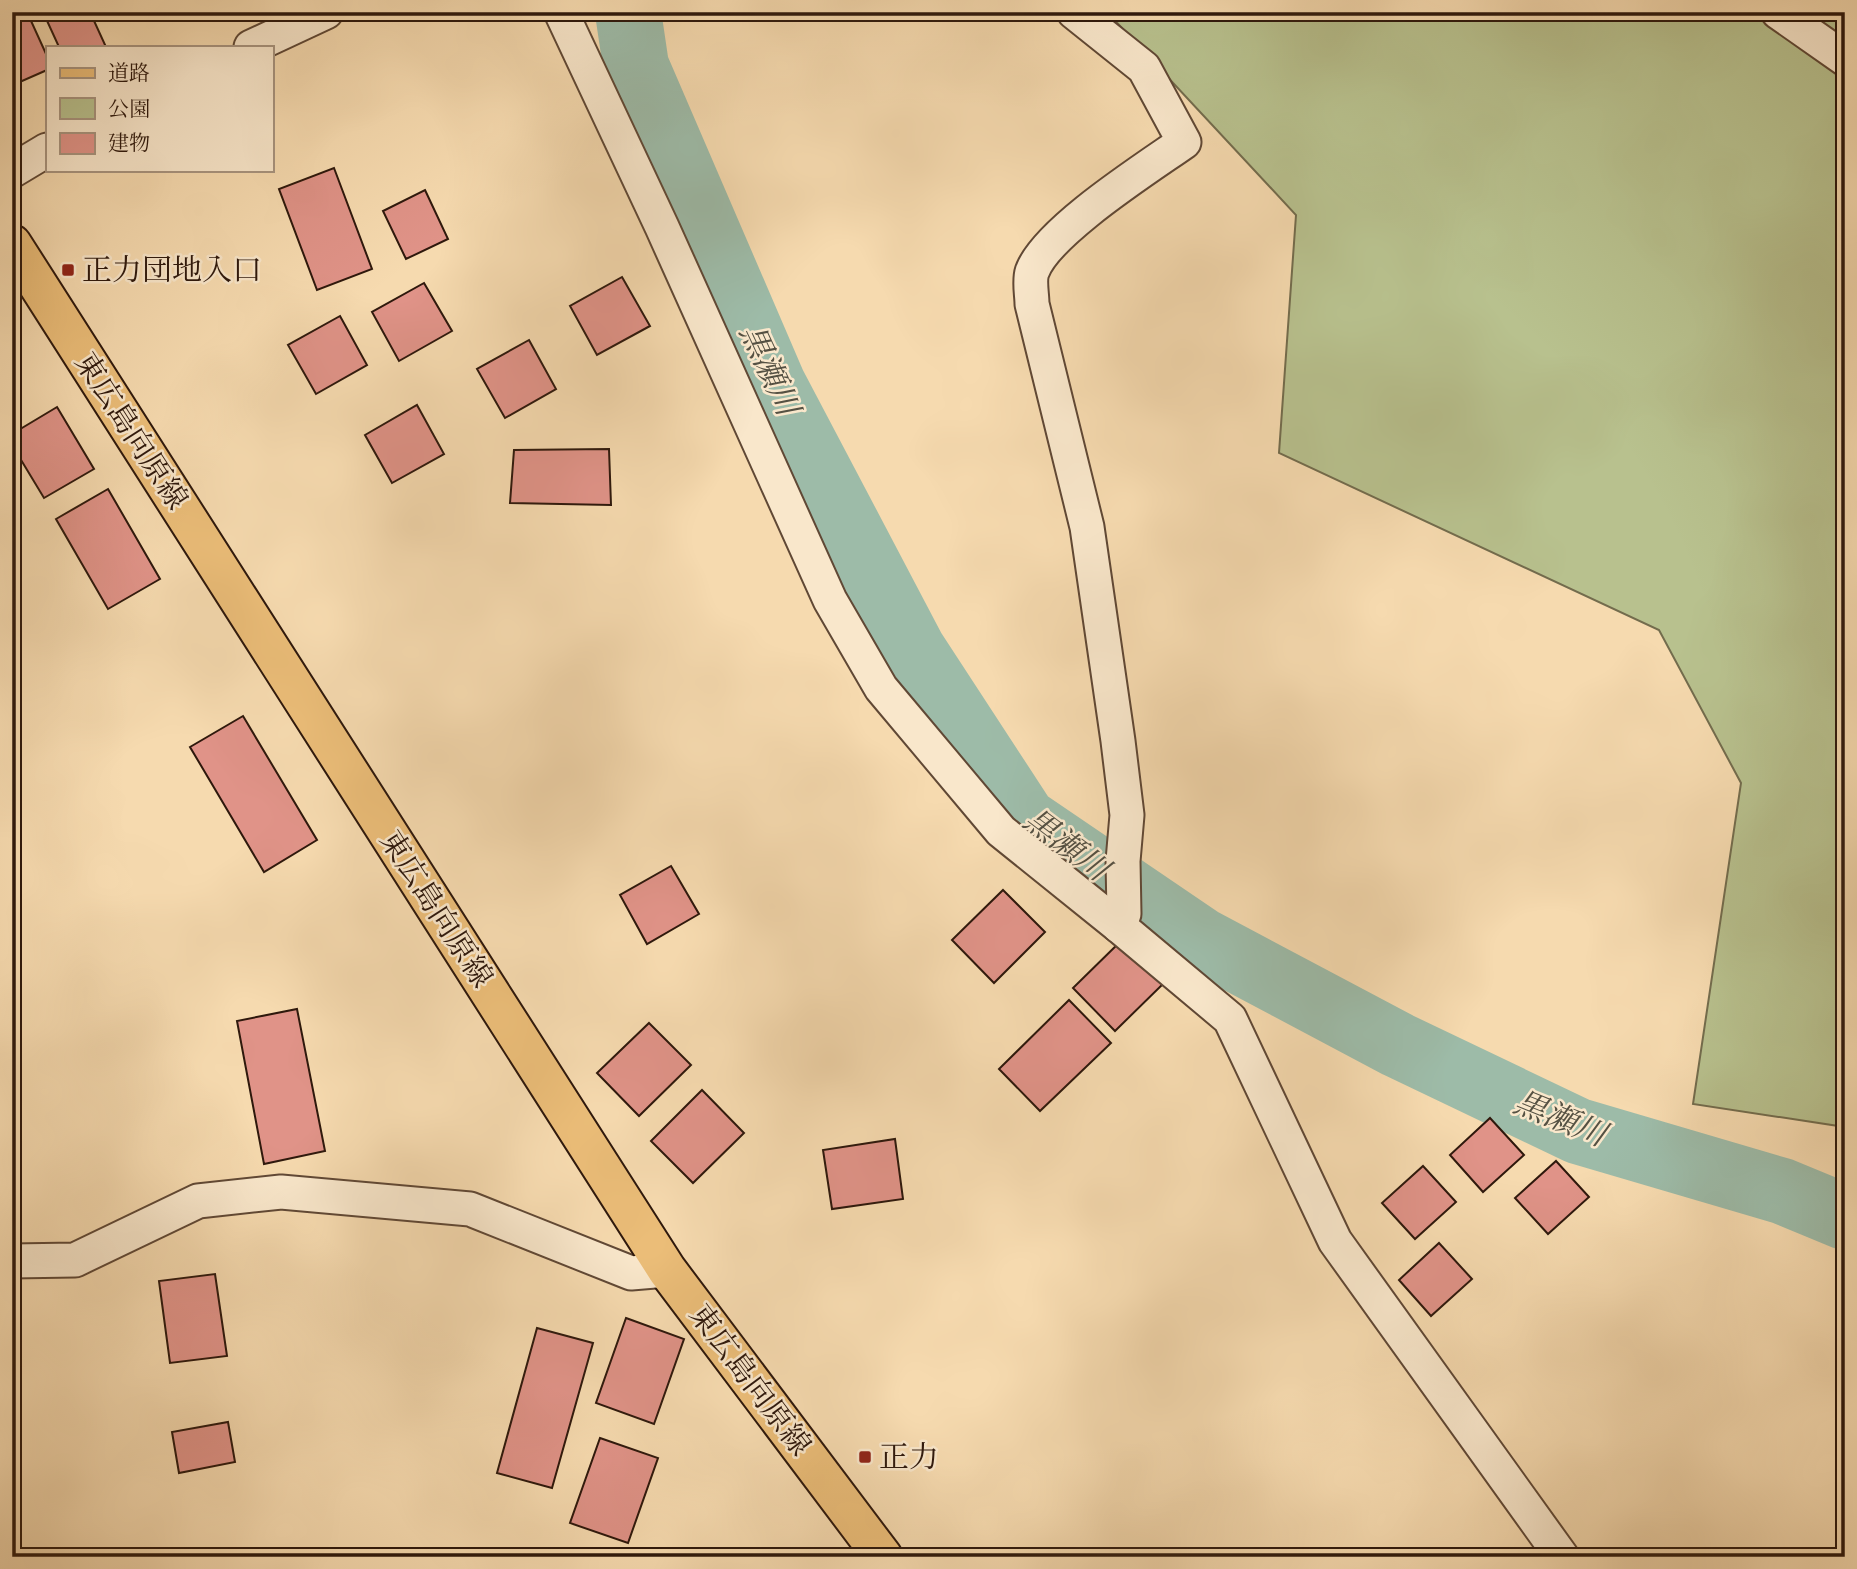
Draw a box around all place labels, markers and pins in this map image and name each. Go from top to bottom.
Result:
place label: 正力団地入口 [82,252,262,289]
marker: 正力団地入口 [60,262,76,278]
place label: 正力 [879,1439,939,1476]
marker: 正力 [857,1449,873,1465]

